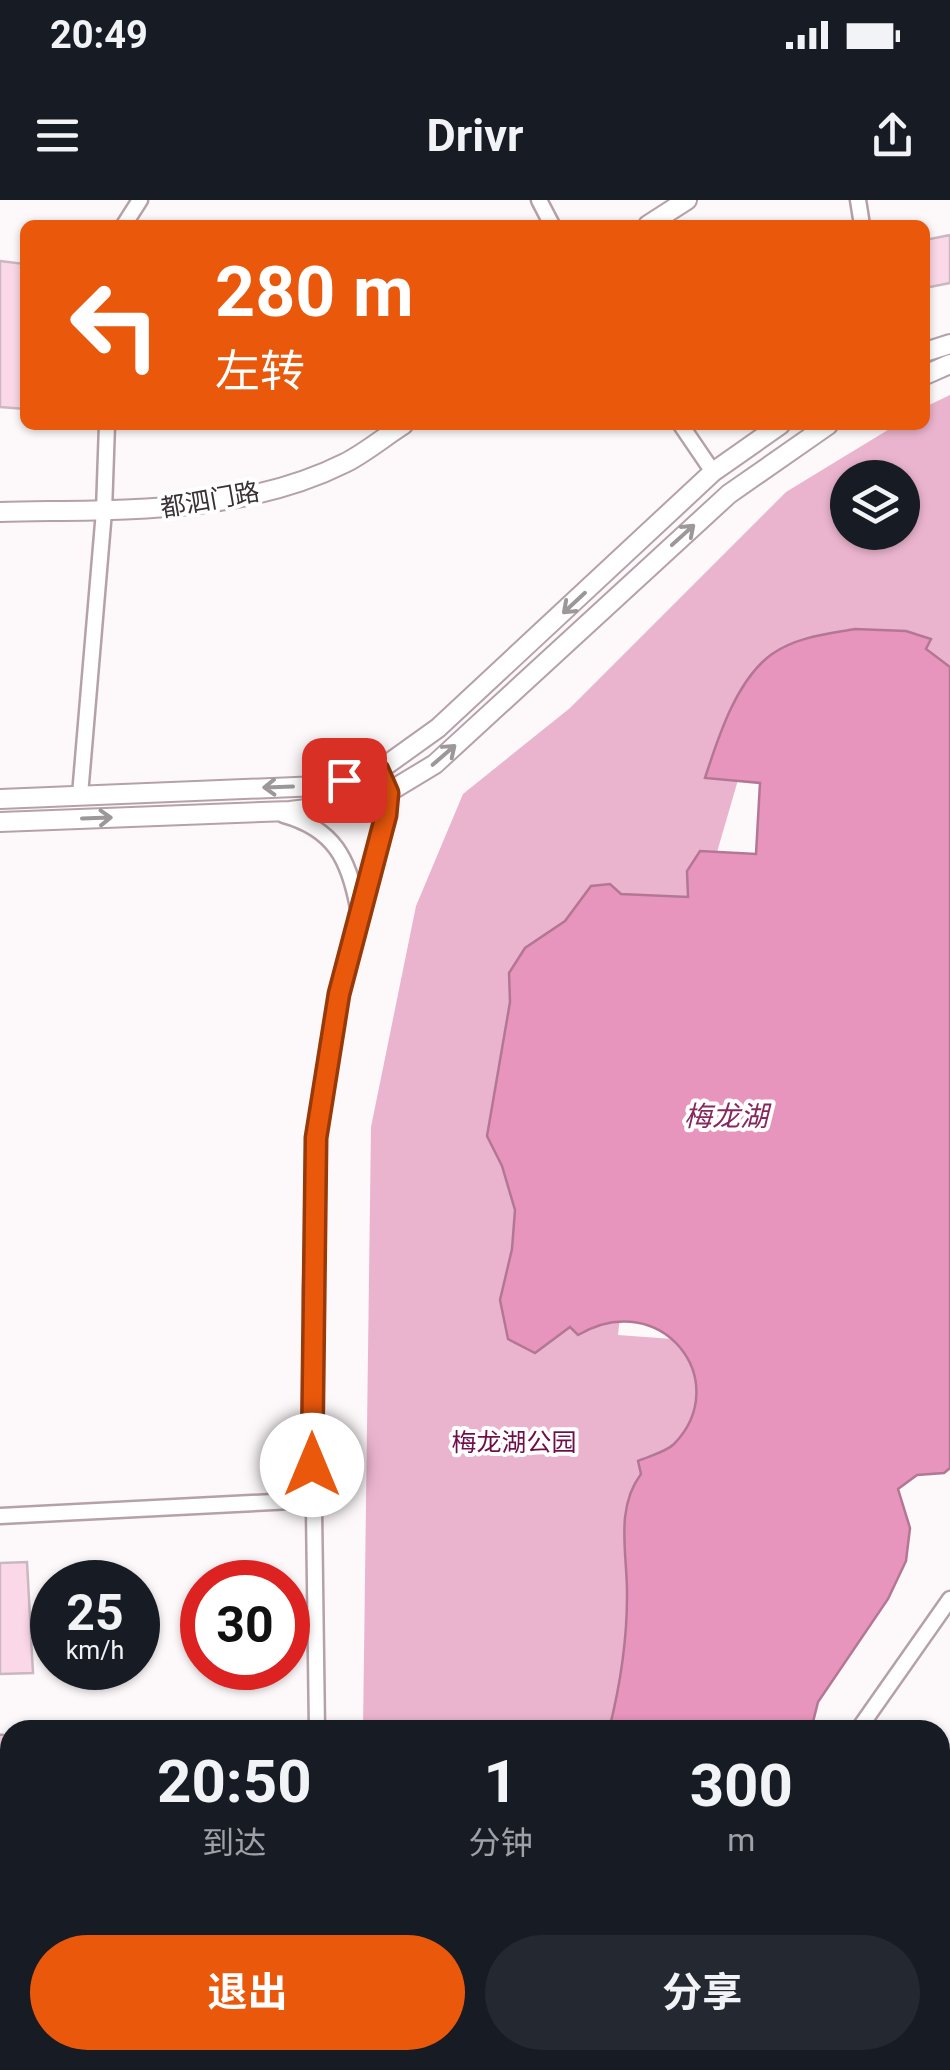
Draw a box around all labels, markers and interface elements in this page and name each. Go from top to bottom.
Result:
text: 20:49 [50,13,148,57]
icon: menu [30,108,85,163]
icon: share [865,108,920,163]
text: Drivr [427,109,523,162]
text: 280 m [215,251,414,333]
icon: left [50,260,180,390]
text: 左转 [215,345,305,398]
map controls [830,460,920,550]
button: layers [830,460,920,550]
street label: 都泗门路 [158,477,262,523]
one-way arrow [670,524,695,547]
one-way arrow [562,591,587,614]
pin [302,738,387,823]
one-way arrow [431,744,456,767]
icon: arrive [317,753,372,808]
one-way arrow [263,778,295,797]
one-way arrow [81,809,113,828]
water label: 梅龙湖 [684,1100,772,1133]
position arrow [260,1413,364,1517]
park label: 梅龙湖公园 [451,1428,577,1457]
speed limit sign: 30 [180,1560,310,1690]
text: 25 [66,1584,124,1642]
text: km/h [66,1636,124,1665]
text: 20:50 [157,1746,312,1817]
text: 1 [483,1746,518,1817]
text: 300 [690,1750,793,1821]
text: m [727,1821,755,1859]
text: 到达 [202,1824,266,1862]
text: 分钟 [469,1824,533,1862]
button: 退出 [30,1935,465,2050]
button: 分享 [485,1935,920,2050]

